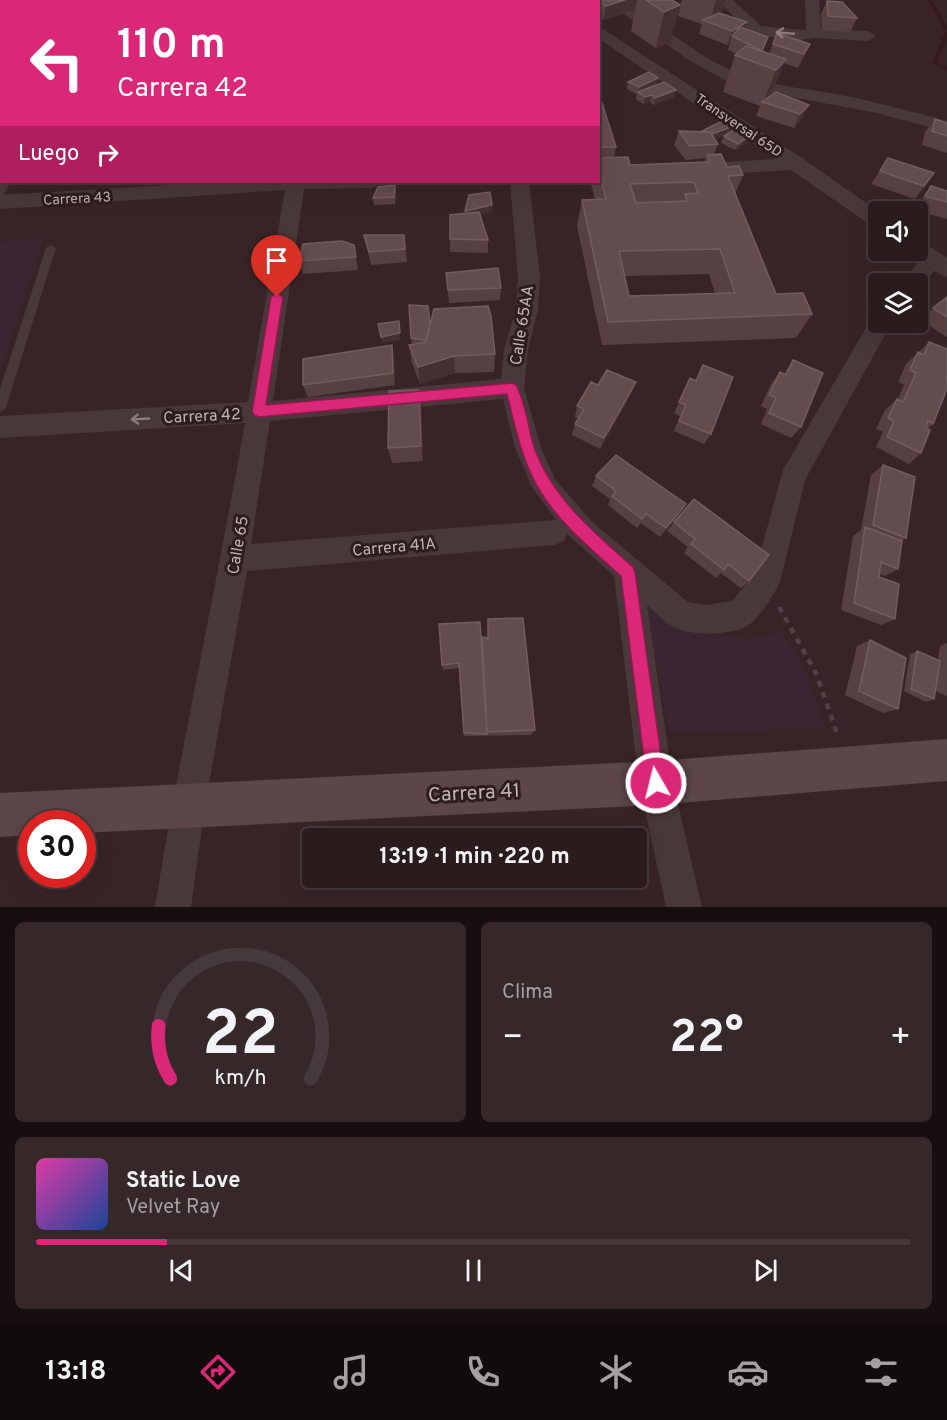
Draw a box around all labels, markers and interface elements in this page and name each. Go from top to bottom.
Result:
text: 110 m [117,20,226,73]
icon: left [18,24,96,102]
one-way arrow [776,27,796,38]
text: Carrera 42 [117,72,248,106]
street label: Transversal 65D [691,91,785,162]
icon: right [91,138,124,171]
text: Luego [18,141,79,168]
street label: Carrera 43 [43,189,111,210]
map controls [868,201,928,333]
button: sound [868,201,928,261]
pin [251,235,302,297]
icon: arrive [260,244,293,277]
button: layers [868,273,928,333]
street label: Calle 65AA [507,284,539,367]
street label: Carrera 42 [163,405,241,429]
one-way arrow [130,413,150,424]
street label: Calle 65 [224,515,254,576]
street label: Carrera 41A [351,534,437,562]
position arrow [624,751,688,815]
street label: Carrera 41 [427,779,521,809]
speed limit sign: 30 [18,810,96,888]
text: 13:19 · 1 min · 220 m [379,844,570,871]
text: Clima [502,980,553,1006]
text: 22 [202,998,279,1077]
text: 22° [670,1011,743,1068]
text: − [502,1018,523,1060]
text: + [890,1018,911,1060]
text: km/h [214,1065,267,1092]
text: Static Love [126,1168,240,1195]
text: Velvet Ray [126,1195,220,1221]
icon: previous [165,1254,198,1287]
icon: pause [457,1254,490,1287]
icon: next [749,1254,782,1287]
icon: directions [197,1351,239,1393]
icon: music [330,1351,372,1393]
icon: phone [462,1351,504,1393]
icon: climate [595,1351,637,1393]
icon: car [727,1351,769,1393]
icon: filters [860,1351,902,1393]
text: 13:18 [45,1355,107,1389]

